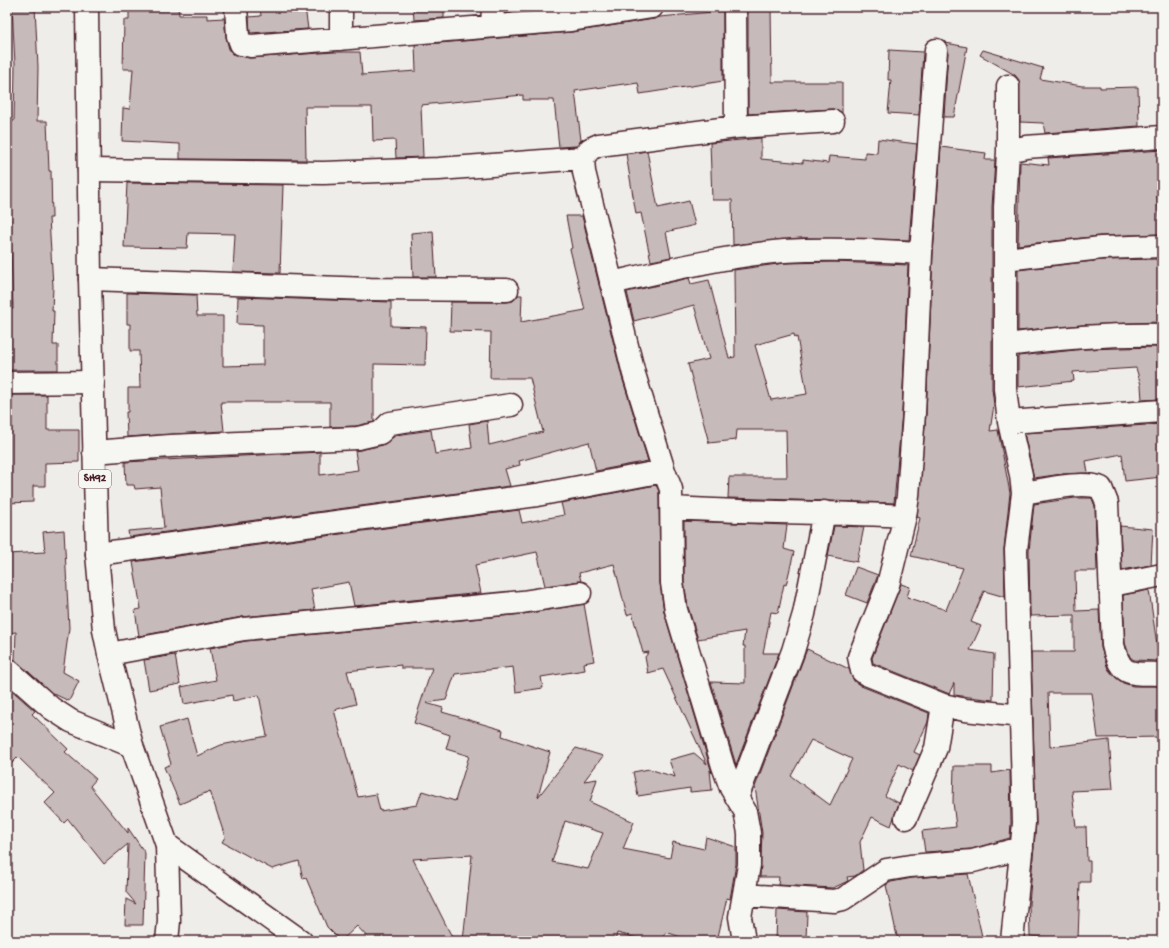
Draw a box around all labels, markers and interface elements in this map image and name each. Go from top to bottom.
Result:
road number: SH92 [79,470,111,488]

